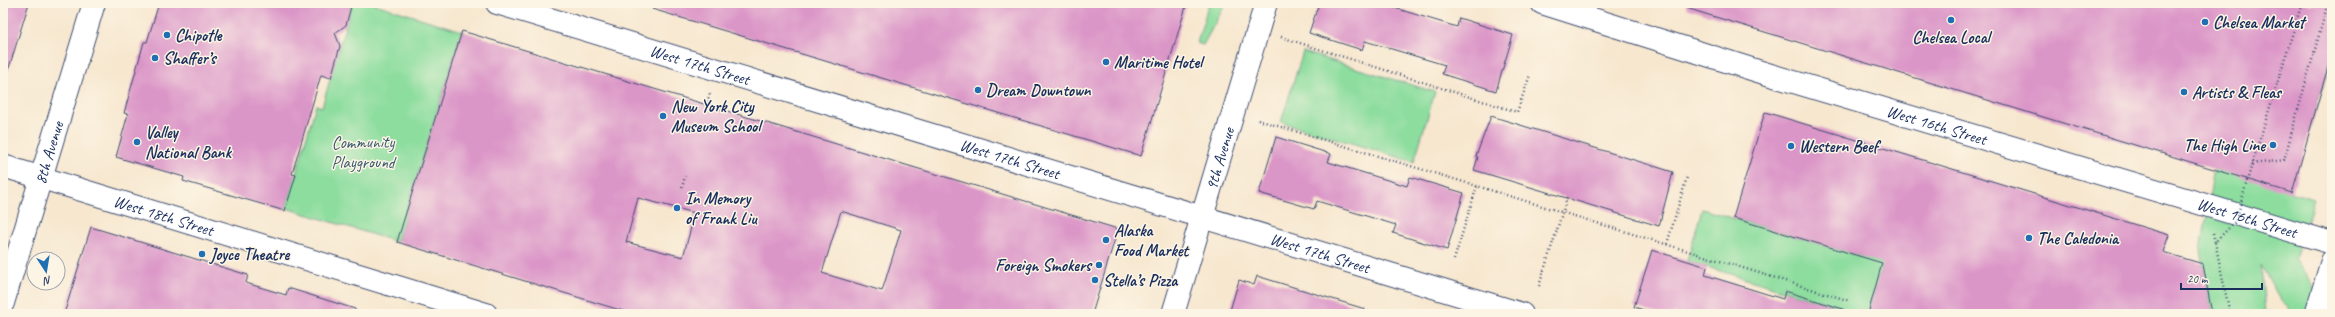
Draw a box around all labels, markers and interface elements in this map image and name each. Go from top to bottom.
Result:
place label: Chelsea Market [2213,12,2307,33]
marker: Chelsea Local [1946,15,1956,25]
marker: Chelsea Market [2200,17,2210,27]
place label: Chipotle [175,25,223,46]
place label: Chelsea Local [1912,27,1993,48]
marker: Chipotle [162,30,172,40]
street label: West 17th Street [647,40,754,91]
place label: Shaffer’s [163,48,218,69]
place label: Maritime Hotel [1114,52,1205,73]
marker: Shaffer’s [150,53,160,63]
marker: Maritime Hotel [1101,57,1111,67]
place label: Dream Downtown [986,80,1092,101]
place label: Artists & Fleas [2192,82,2283,103]
marker: Dream Downtown [973,85,983,95]
marker: Artists & Fleas [2179,87,2189,97]
place label: New York City Museum School [671,96,763,137]
street label: West 16th Street [1884,100,1991,151]
marker: New York City Museum School [658,111,668,121]
street label: 8th Avenue [30,118,69,187]
place label: Valley National Bank [145,122,232,163]
street label: 9th Avenue [1201,124,1240,193]
park label: Community Playground [332,132,397,173]
street label: West 17th Street [957,134,1064,185]
place label: The High Line [2184,135,2267,156]
place label: Western Beef [1799,136,1882,157]
marker: Valley National Bank [132,137,142,147]
marker: The High Line [2268,140,2278,150]
marker: Western Beef [1786,141,1796,151]
place label: In Memory of Frank Liu [685,188,758,229]
street label: West 18th Street [111,191,218,242]
street label: West 16th Street [2195,193,2302,244]
marker: In Memory of Frank Liu [672,203,682,213]
place label: Alaska Food Market [1114,220,1191,261]
street label: West 17th Street [1267,228,1374,279]
place label: The Caledonia [2037,228,2120,249]
marker: The Caledonia [2024,233,2034,243]
marker: Alaska Food Market [1101,235,1111,245]
place label: Joyce Theatre [209,244,291,265]
marker: Joyce Theatre [197,249,207,259]
north arrow [26,251,66,291]
place label: Foreign Smokers [995,255,1093,276]
marker: Foreign Smokers [1094,260,1104,270]
scale bar [2181,265,2262,291]
place label: Stella’s Pizza [1103,270,1179,291]
text: 20 m [2187,271,2209,287]
text: N [41,273,53,289]
marker: Stella’s Pizza [1090,275,1100,285]

